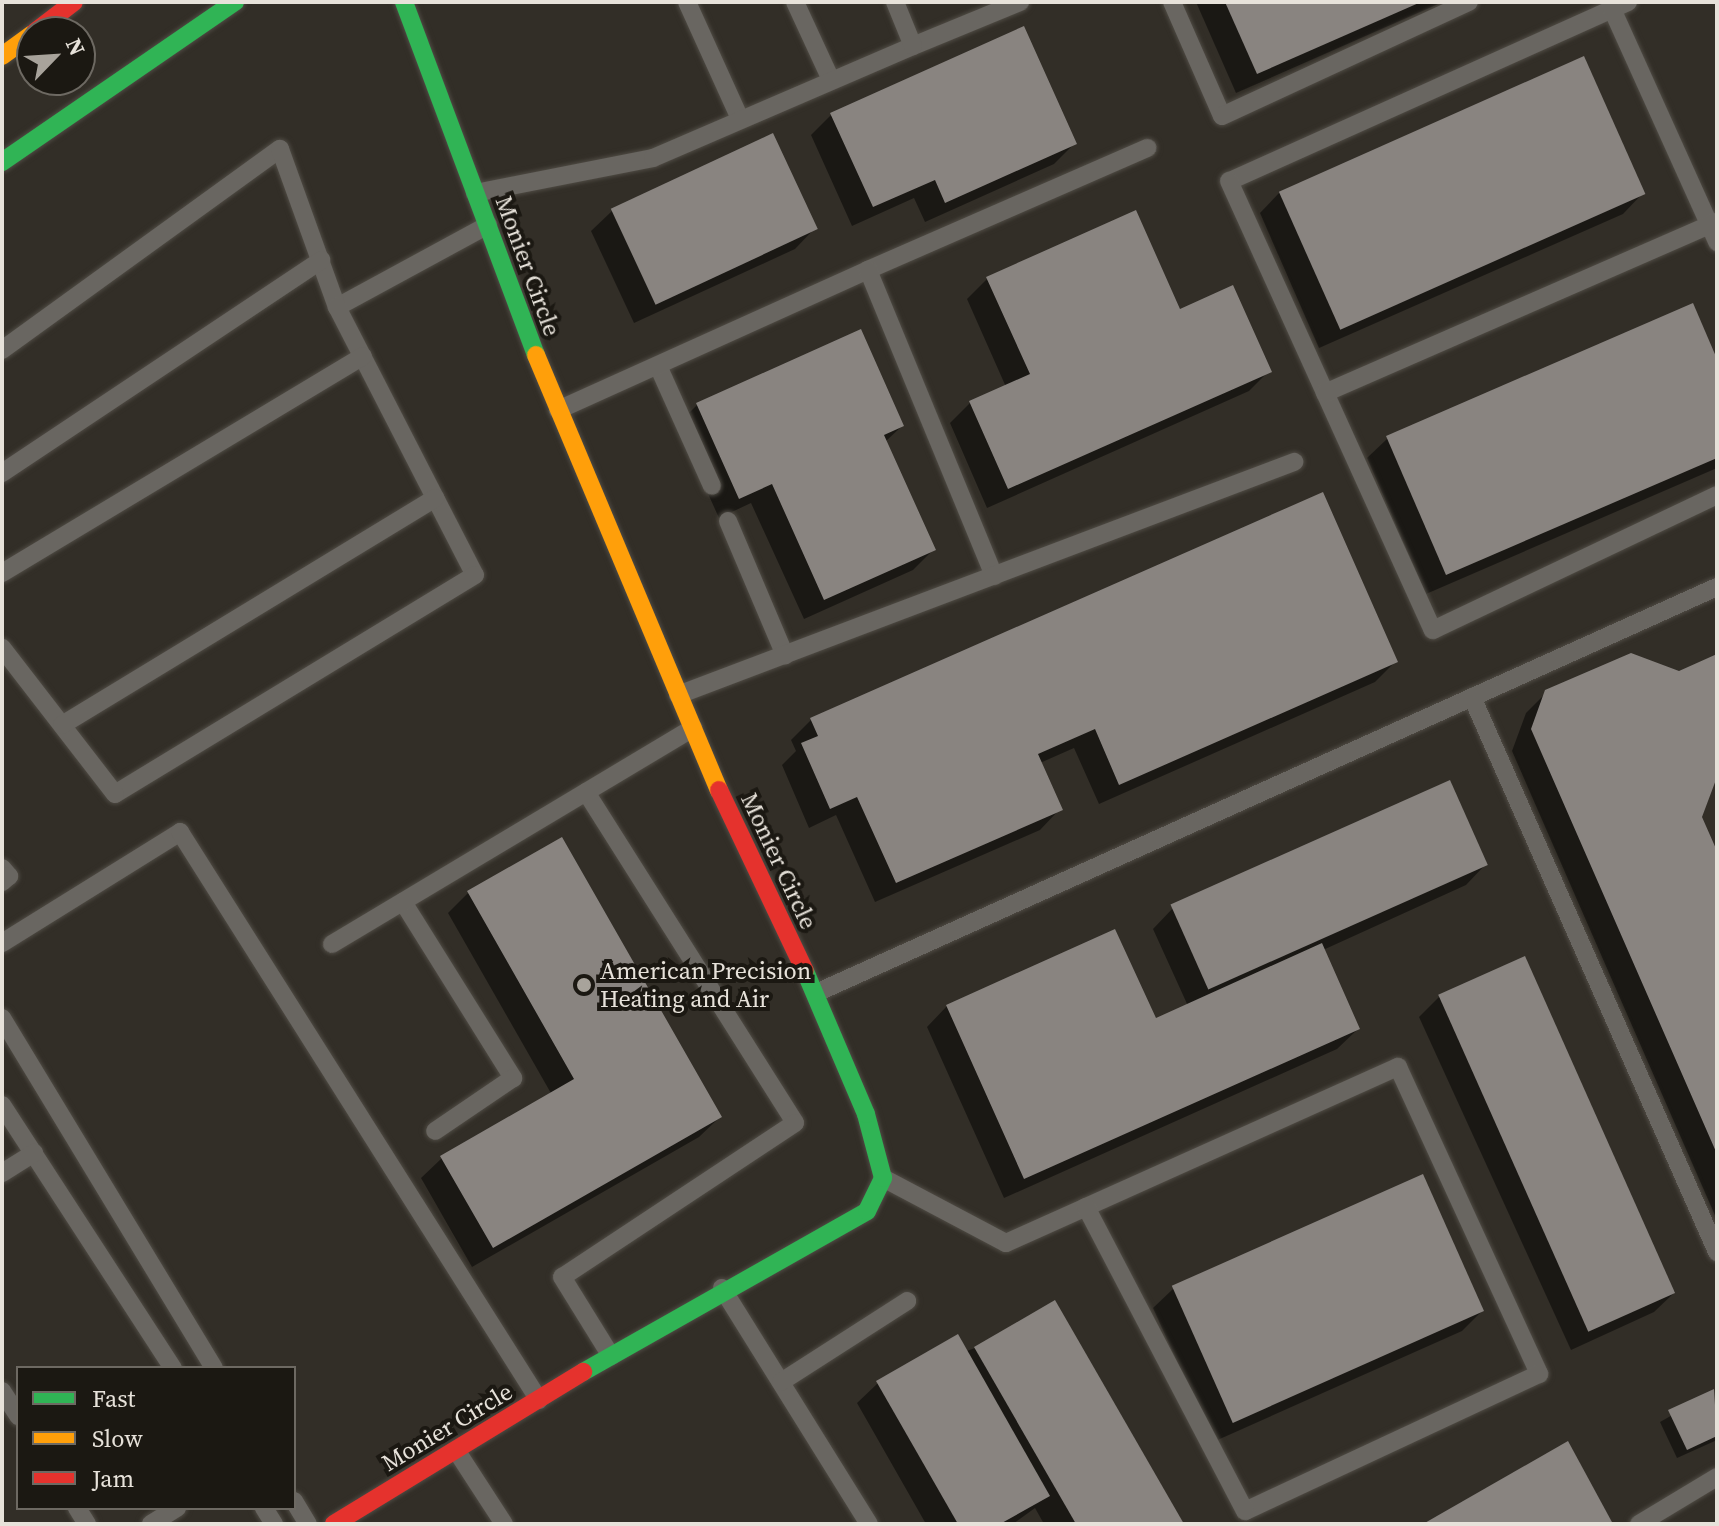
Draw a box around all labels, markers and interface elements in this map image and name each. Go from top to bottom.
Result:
north arrow [16,16,96,96]
text: N [59,33,93,60]
street label: Monier Circle [489,192,567,340]
street label: Monier Circle [735,788,823,934]
place label: American Precision Heating and Air [600,957,811,1013]
marker: American Precision Heating and Air [575,976,593,994]
legend [16,1366,296,1510]
street label: Monier Circle [377,1377,517,1477]
text: Fast [92,1382,135,1415]
text: Slow [92,1422,143,1455]
text: Jam [92,1462,134,1495]

